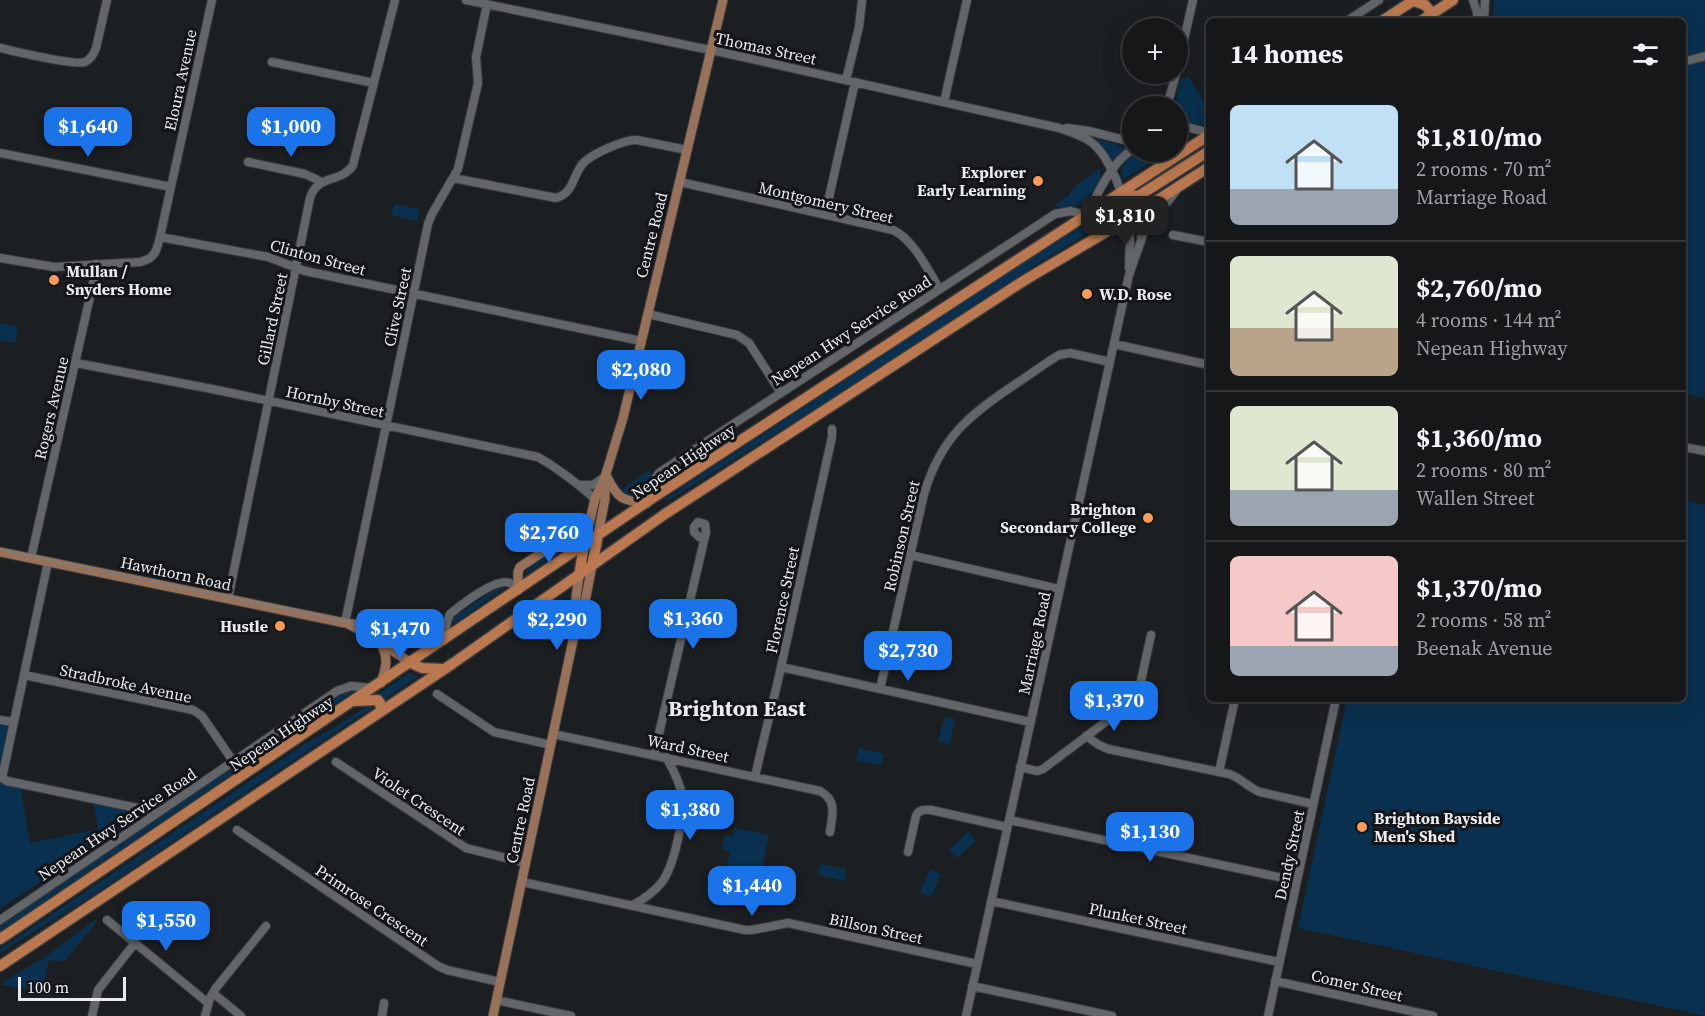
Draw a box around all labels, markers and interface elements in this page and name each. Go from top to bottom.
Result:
map controls [1122,18,1188,162]
button: + [1122,18,1188,84]
street label: Eloura Avenue [158,27,202,133]
street label: Thomas Street [714,27,819,70]
text: 14 homes [1230,36,1343,72]
icon: filters [1629,38,1662,71]
button: − [1122,96,1188,162]
pin: $1,640 [39,107,137,158]
pin: $1,000 [242,107,340,158]
text: $1,640 [58,112,118,140]
text: $1,000 [261,112,321,140]
text: $1,810/mo [1416,119,1542,155]
icon: home [1278,129,1350,201]
text: 2 rooms · 70 m² [1416,155,1552,183]
place label: Explorer Early Learning [917,161,1027,201]
marker: Explorer Early Learning [1031,174,1045,188]
street label: Montgomery Street [757,176,896,228]
text: Marriage Road [1416,183,1547,211]
street label: Centre Road [630,190,672,280]
pin: $1,810 [1076,196,1174,247]
text: $1,810 [1095,201,1155,229]
street label: Clinton Street [268,234,369,281]
place label: Mullan / Snyders Home [66,260,172,300]
street label: Clive Street [378,265,416,349]
street label: Gillard Street [251,270,293,367]
street label: Nepean Hwy Service Road [767,270,935,390]
text: $2,760/mo [1416,270,1542,306]
marker: Mullan / Snyders Home [47,273,61,287]
icon: home [1278,280,1350,352]
place label: W.D. Rose [1099,283,1172,305]
marker: W.D. Rose [1080,287,1094,301]
text: 4 rooms · 144 m² [1416,306,1562,334]
text: Nepean Highway [1416,334,1567,362]
pin: $2,080 [592,350,690,401]
street label: Rogers Avenue [28,354,74,462]
text: $2,080 [611,355,671,383]
street label: Hornby Street [284,380,387,422]
street label: Nepean Highway [627,418,740,504]
text: $1,360/mo [1416,420,1542,456]
icon: home [1278,430,1350,502]
text: 2 rooms · 80 m² [1416,456,1552,484]
street label: Robinson Street [878,478,925,594]
text: Wallen Street [1416,484,1535,512]
place label: Brighton Secondary College [1000,498,1136,538]
marker: Brighton Secondary College [1141,511,1155,525]
pin: $2,760 [500,513,598,564]
text: $2,760 [519,518,579,546]
street label: Florence Street [760,544,804,655]
street label: Hawthorn Road [119,551,233,595]
text: $1,370/mo [1416,570,1542,606]
icon: home [1278,580,1350,652]
street label: Marriage Road [1012,589,1056,697]
pin: $1,360 [644,599,742,650]
pin: $2,290 [508,600,606,651]
text: $1,360 [663,604,723,632]
text: $2,290 [527,605,587,633]
text: 2 rooms · 58 m² [1416,606,1552,634]
pin: $1,470 [351,609,449,660]
text: $1,470 [370,614,430,642]
place label: Hustle [220,615,268,637]
marker: Hustle [273,619,287,633]
pin: $2,730 [859,631,957,682]
text: Beenak Avenue [1416,634,1553,662]
text: $2,730 [878,636,938,664]
street label: Stradbroke Avenue [58,658,194,708]
pin: $1,370 [1065,681,1163,732]
text: $1,370 [1084,686,1144,714]
street label: Nepean Highway [225,690,338,776]
district label: Brighton East [668,693,807,723]
street label: Ward Street [645,729,732,768]
street label: Violet Crescent [368,762,471,841]
street label: Nepean Hwy Service Road [33,763,201,885]
street label: Centre Road [500,775,540,865]
pin: $1,380 [641,790,739,841]
text: $1,380 [660,795,720,823]
street label: Dendy Street [1269,807,1309,902]
place label: Brighton Bayside Men's Shed [1374,807,1500,847]
pin: $1,130 [1101,812,1199,863]
text: $1,130 [1120,817,1180,845]
marker: Brighton Bayside Men's Shed [1355,820,1369,834]
street label: Primrose Crescent [311,859,434,951]
pin: $1,440 [703,866,801,917]
text: $1,440 [722,871,782,899]
street label: Plunket Street [1087,897,1190,939]
pin: $1,550 [117,901,215,952]
text: $1,550 [136,906,196,934]
street label: Billson Street [827,907,925,949]
street label: Comer Street [1309,964,1406,1006]
scale bar [18,974,126,1002]
text: 100 m [27,976,69,998]

